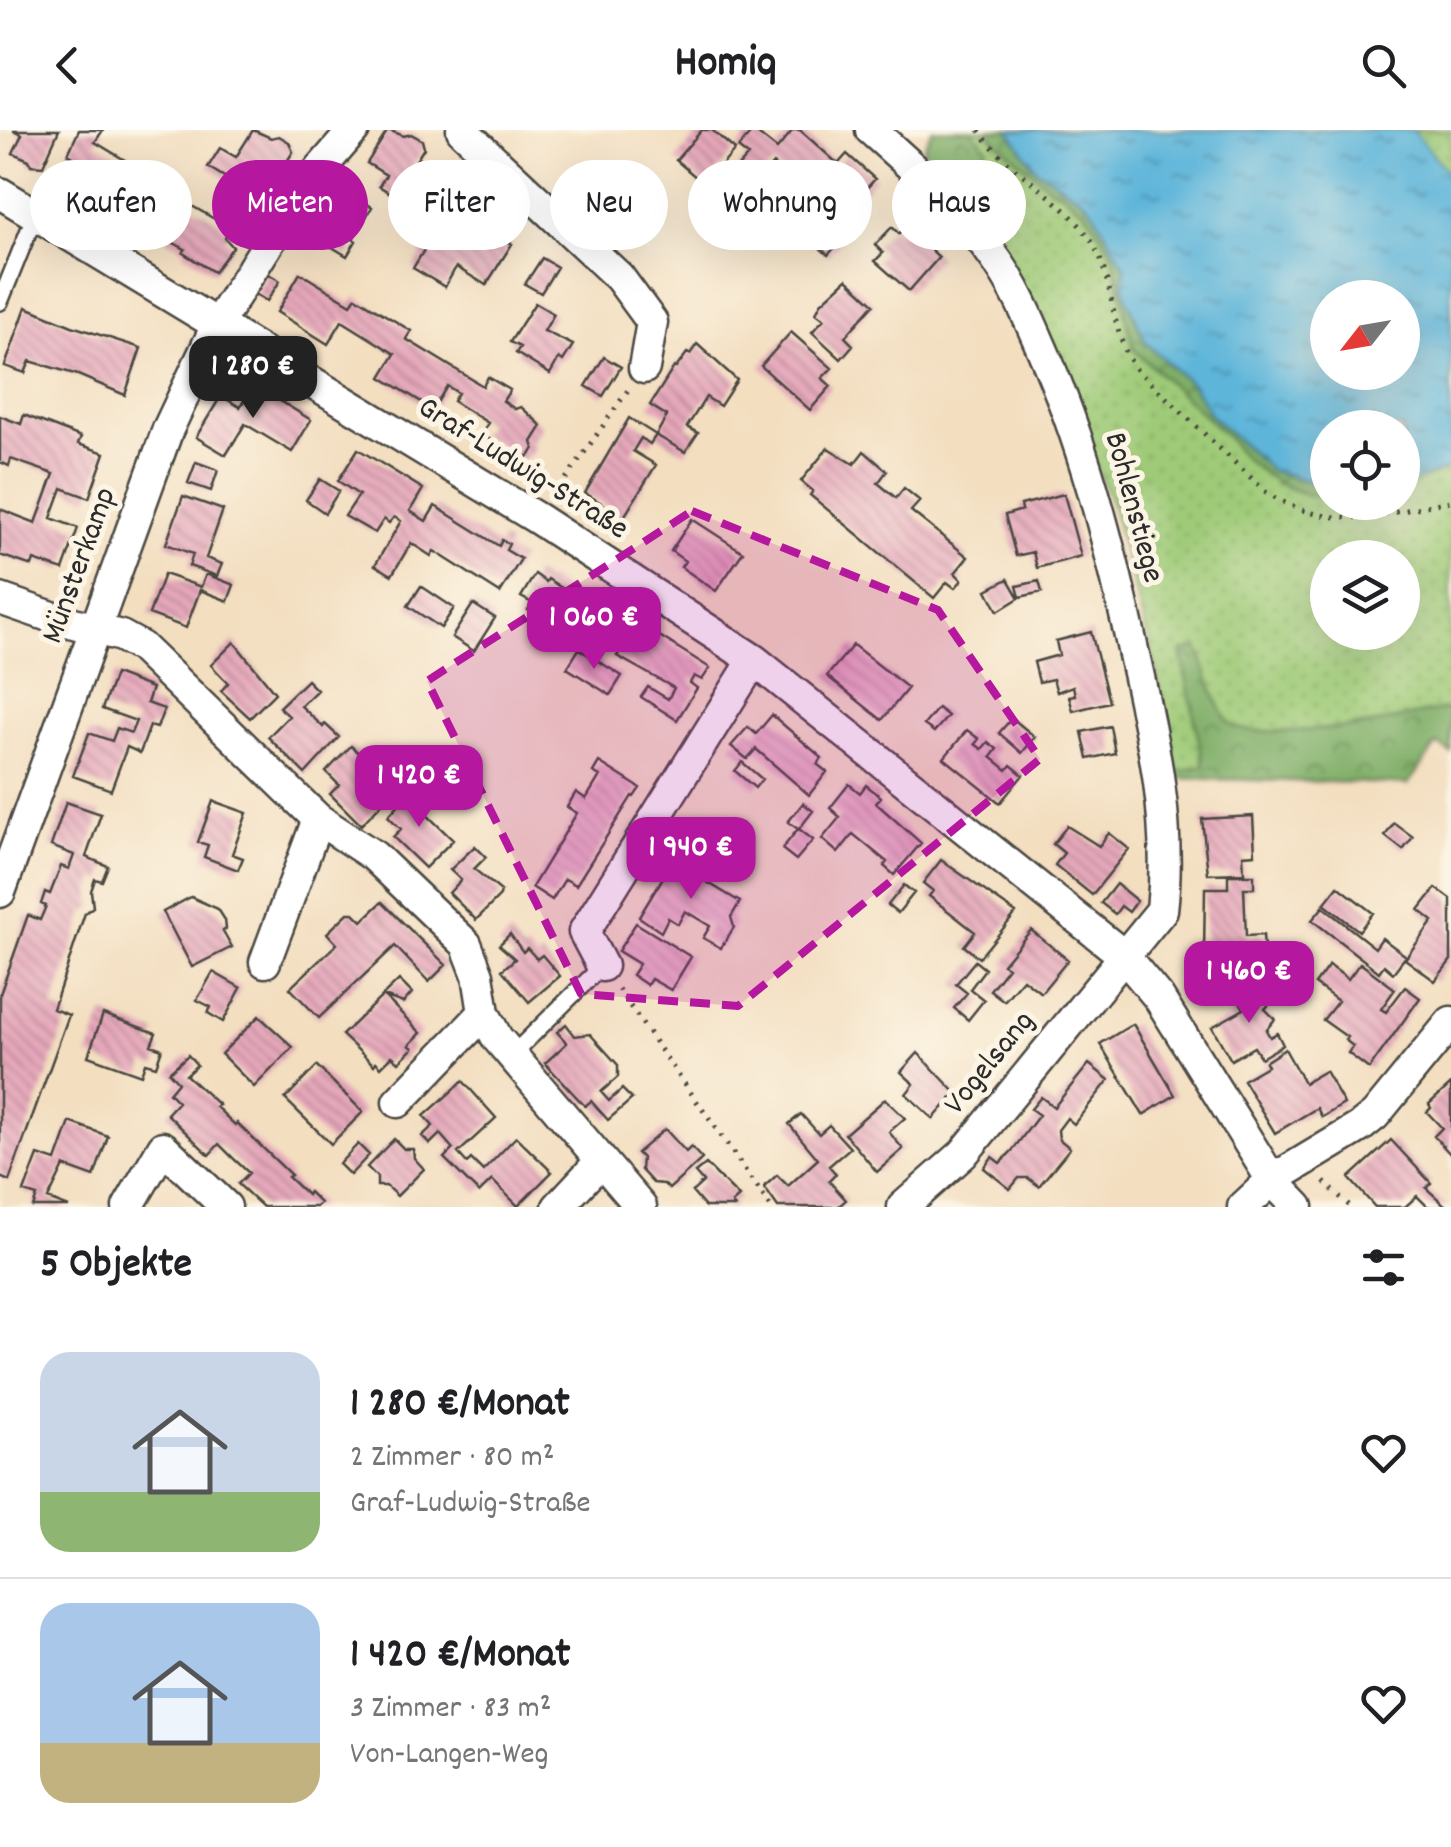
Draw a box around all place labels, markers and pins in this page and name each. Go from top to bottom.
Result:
pin: 1 280 € [161,336,345,421]
pin: 1 060 € [502,587,686,672]
pin: 1 420 € [327,745,511,830]
pin: 1 940 € [599,817,783,902]
pin: 1 460 € [1157,941,1341,1026]

